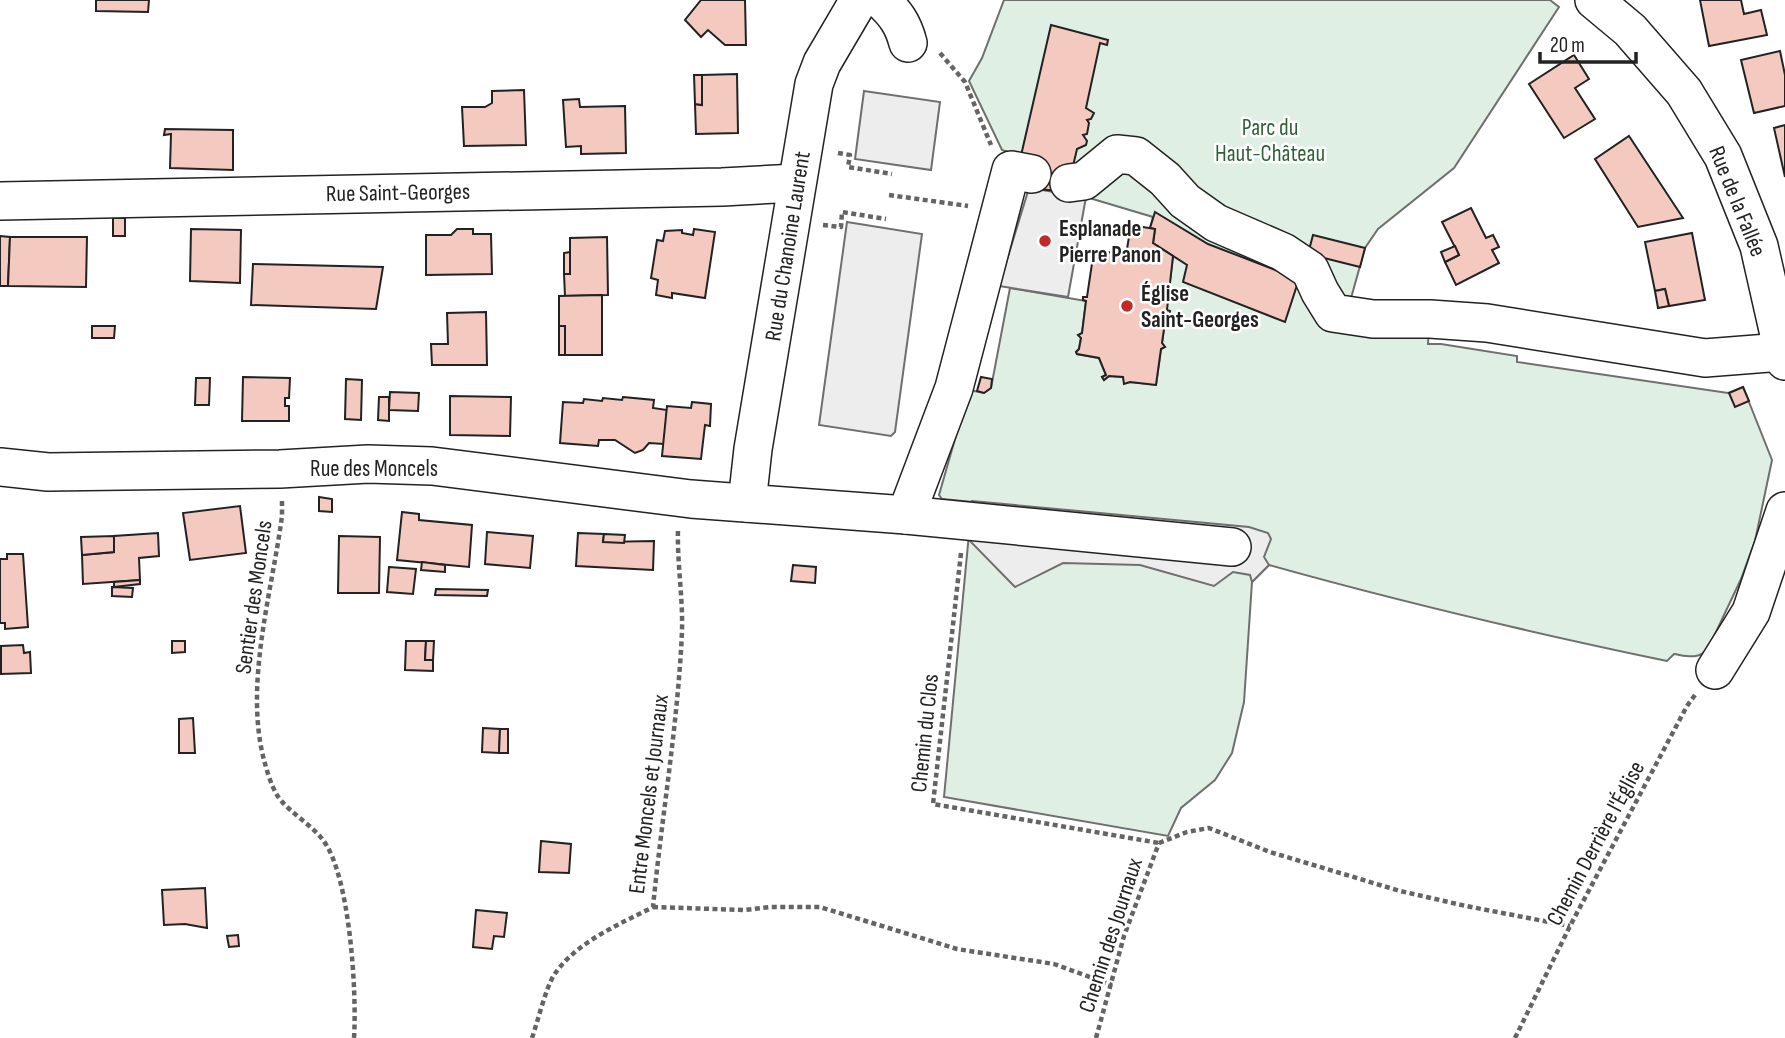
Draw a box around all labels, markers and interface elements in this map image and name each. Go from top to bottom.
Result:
scale bar [1540,21,1636,65]
text: 20 m [1550,33,1585,58]
park label: Parc du Haut-Château [1215,114,1325,168]
street label: Rue de la Fallée [1702,142,1772,261]
street label: Rue du Chanoine Laurent [759,149,817,343]
street label: Rue Saint-Georges [326,178,470,208]
place label: Esplanade Pierre Panon [1059,215,1161,269]
marker: Esplanade Pierre Panon [1037,233,1053,249]
place label: Église Saint-Georges [1141,280,1259,334]
marker: Église Saint-Georges [1119,298,1135,314]
street label: Rue des Moncels [310,455,438,483]
street label: Sentier des Moncels [229,519,279,676]
street label: Chemin du Clos [905,673,945,794]
street label: Entre Moncels et Journaux [623,693,675,895]
street label: Chemin Derrière l'Église [1541,756,1651,931]
street label: Chemin des Journaux [1073,854,1149,1016]

